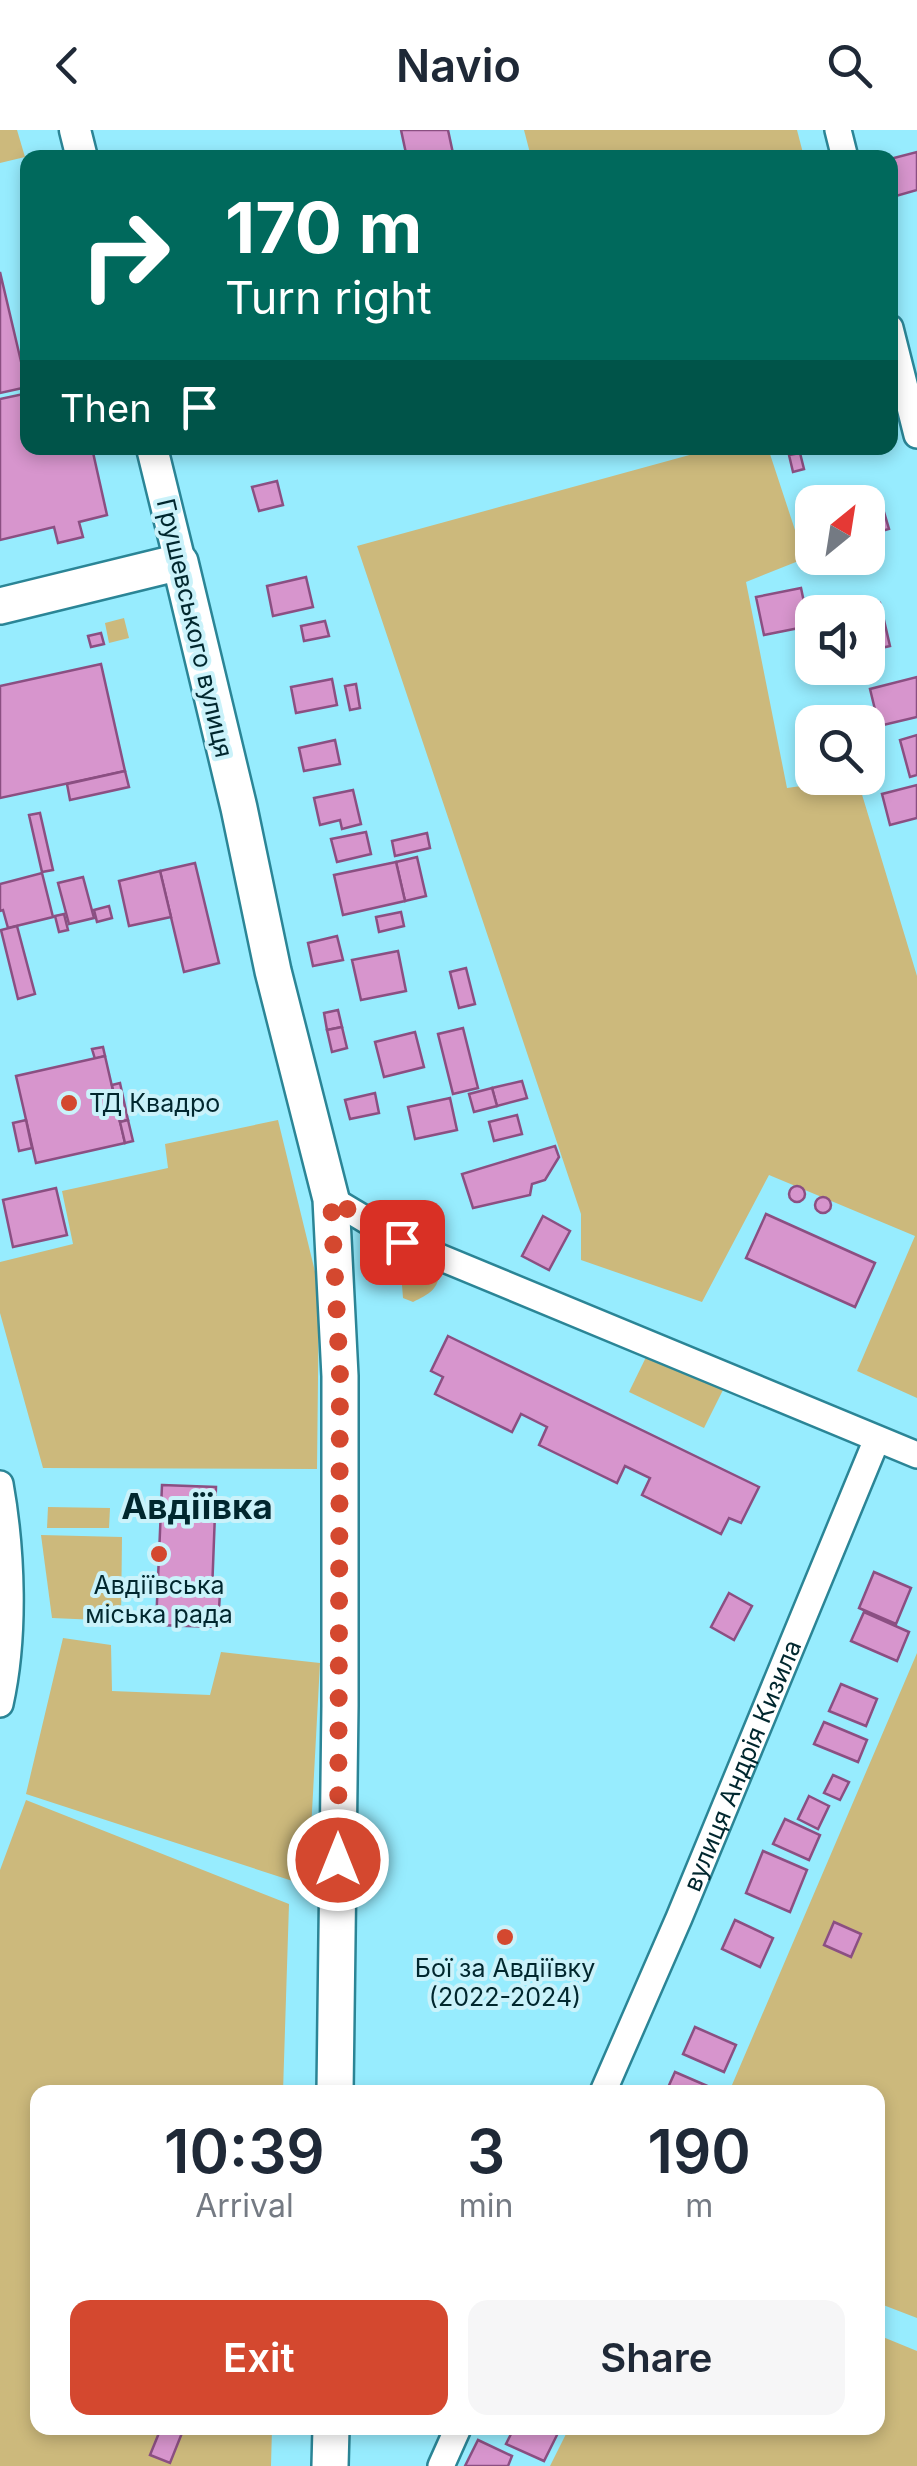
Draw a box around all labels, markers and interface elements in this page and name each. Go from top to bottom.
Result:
icon: back [40,38,95,93]
text: Navio [396,38,521,93]
icon: search [822,38,877,93]
text: 170 m [225,185,422,270]
icon: right [60,190,190,320]
text: Turn right [225,270,432,325]
icon: arrive [172,380,227,435]
text: Then [60,385,152,431]
north arrow [795,485,885,575]
map controls [795,485,885,795]
street label: Грушевського вулиця [151,496,239,760]
button: sound [795,595,885,685]
button: search [795,705,885,795]
place label: ТД Квадро [89,1088,220,1118]
marker: ТД Квадро [58,1092,80,1114]
pin [360,1200,445,1285]
icon: arrive [375,1215,430,1270]
district label: Авдіївка [121,1485,273,1527]
marker: Авдіївська міська рада [148,1543,170,1565]
place label: Авдіївська міська рада [85,1570,233,1629]
street label: вулиця Андрія Кизила [677,1635,807,1896]
position arrow [286,1808,390,1912]
marker: Бої за Авдіївку (2022-2024) [494,1926,516,1948]
place label: Бої за Авдіївку (2022-2024) [415,1953,595,2012]
text: 10:39 [164,2115,325,2187]
text: 3 [467,2115,505,2187]
text: 190 [648,2115,751,2187]
text: Arrival [195,2186,294,2225]
text: min [459,2186,513,2225]
text: m [685,2186,713,2225]
button: Exit [70,2300,448,2415]
button: Share [468,2300,845,2415]

